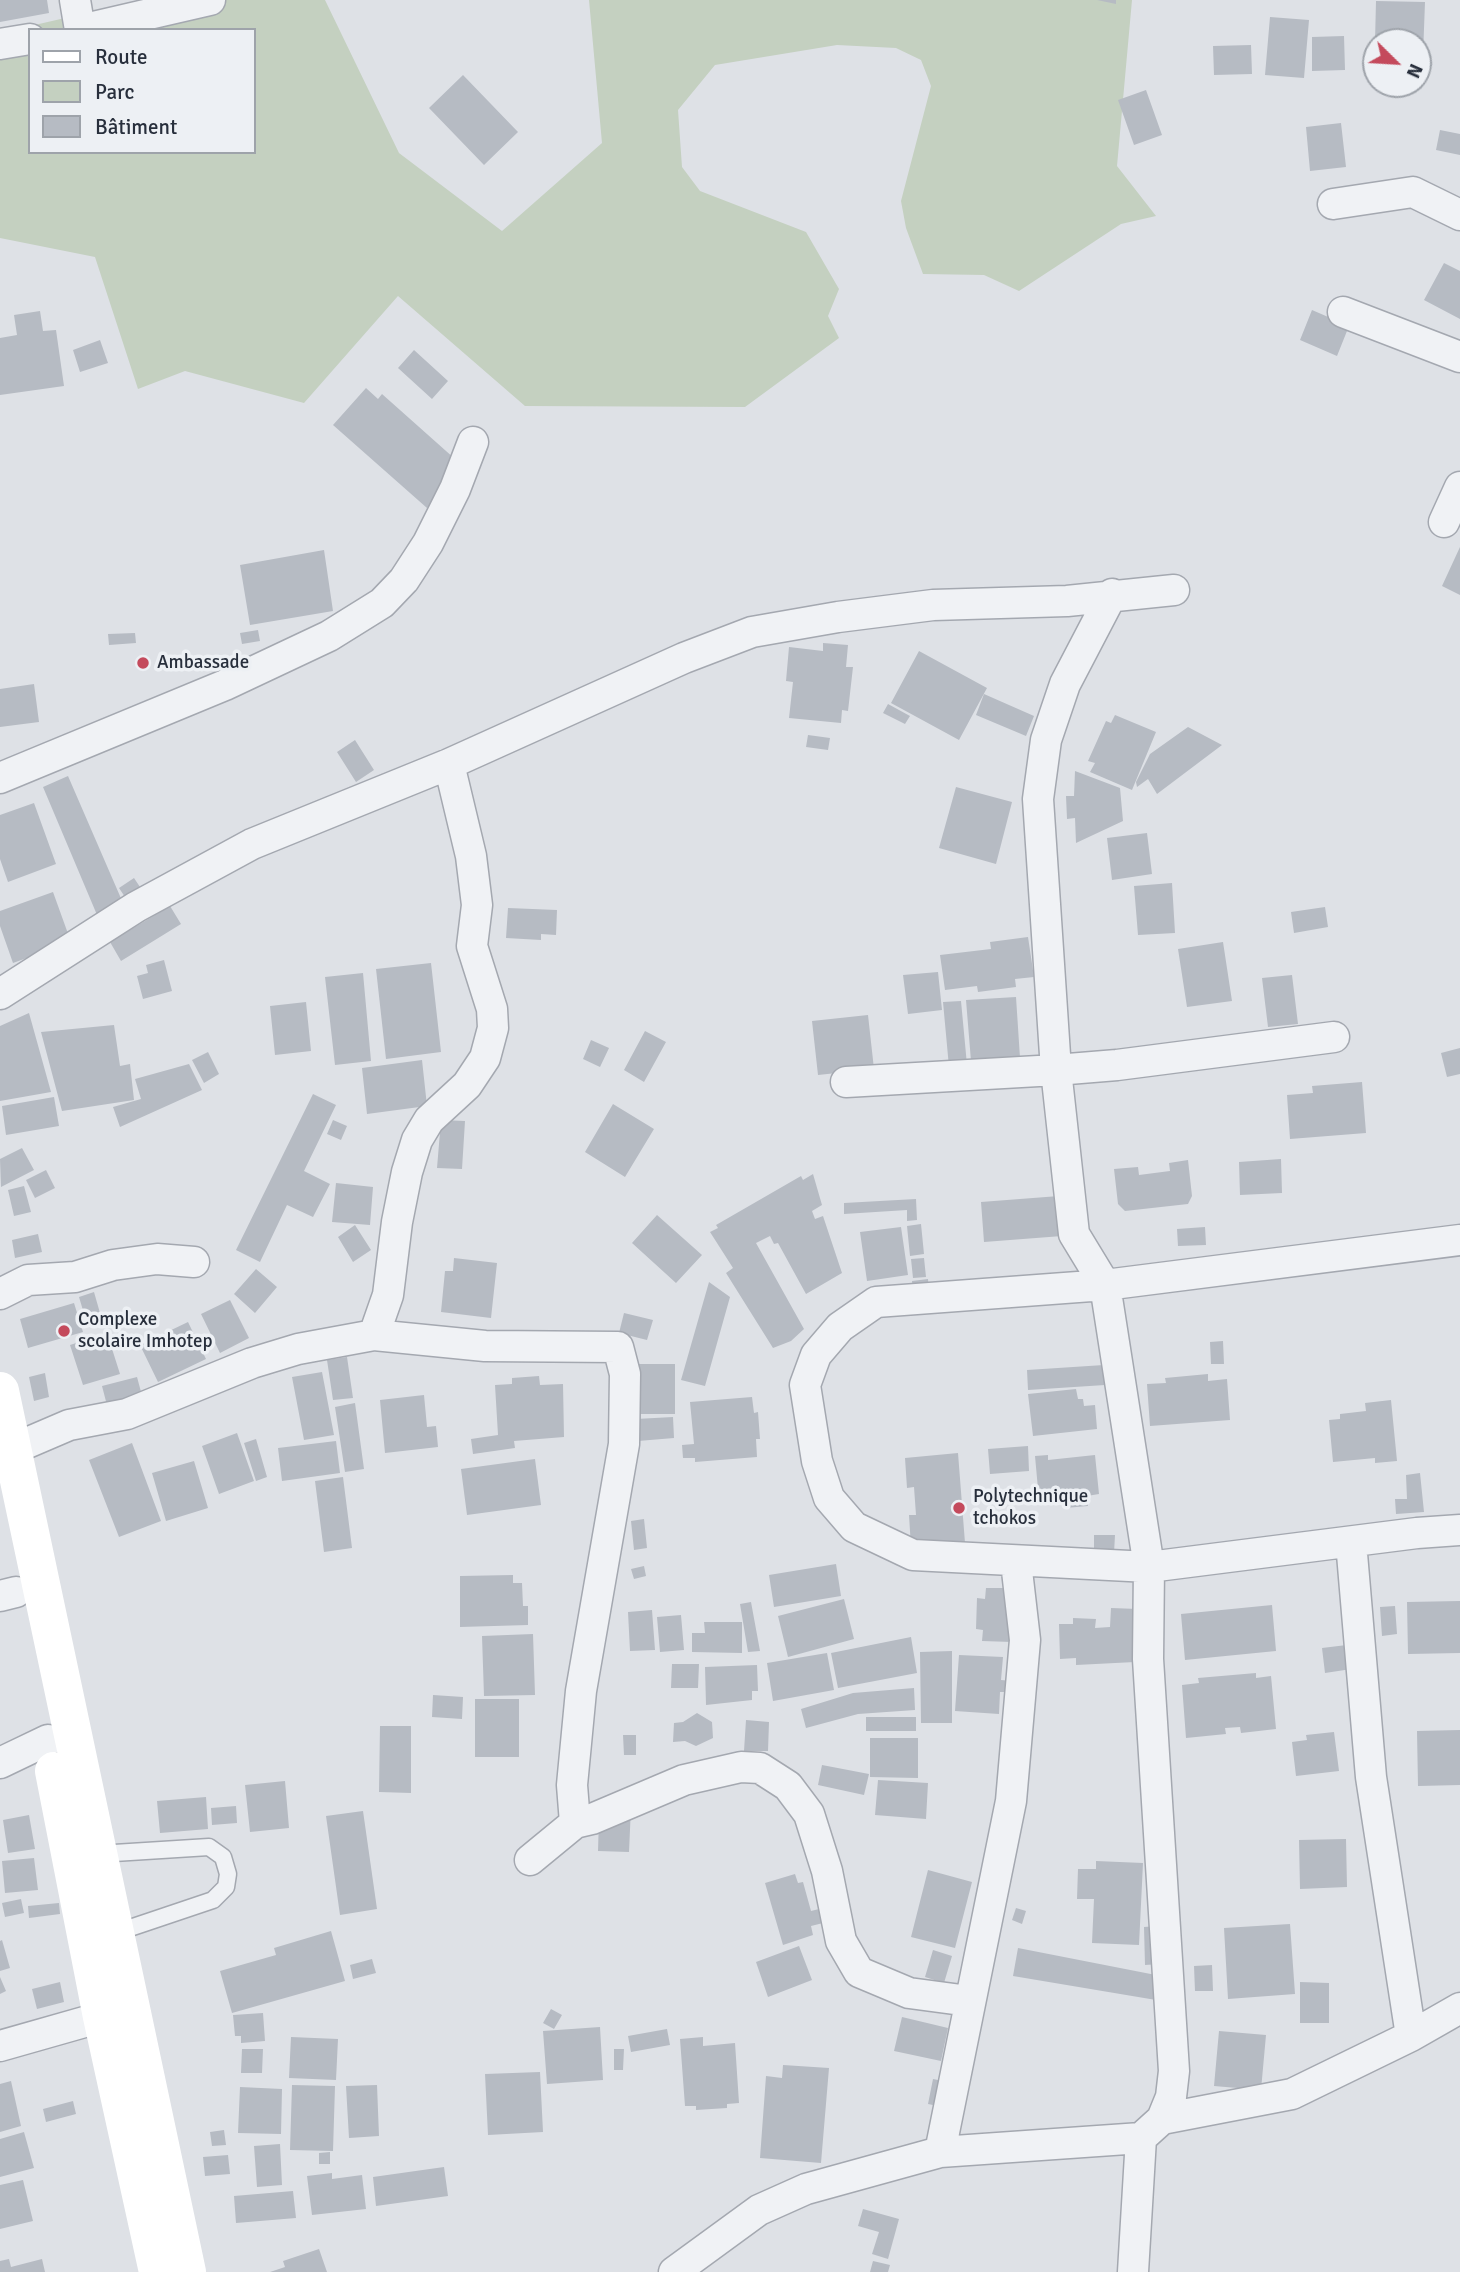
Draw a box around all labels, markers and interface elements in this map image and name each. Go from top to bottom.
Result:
legend [28,28,256,154]
north arrow [1362,28,1432,98]
text: Route [95,44,147,70]
text: N [1401,60,1428,82]
text: Parc [95,79,134,105]
text: Bâtiment [95,114,177,140]
place label: Ambassade [157,652,249,674]
marker: Ambassade [135,655,151,671]
place label: Complexe scolaire Imhotep [78,1309,213,1353]
marker: Complexe scolaire Imhotep [56,1323,72,1339]
place label: Polytechnique tchokos [973,1486,1088,1530]
marker: Polytechnique tchokos [951,1500,967,1516]

